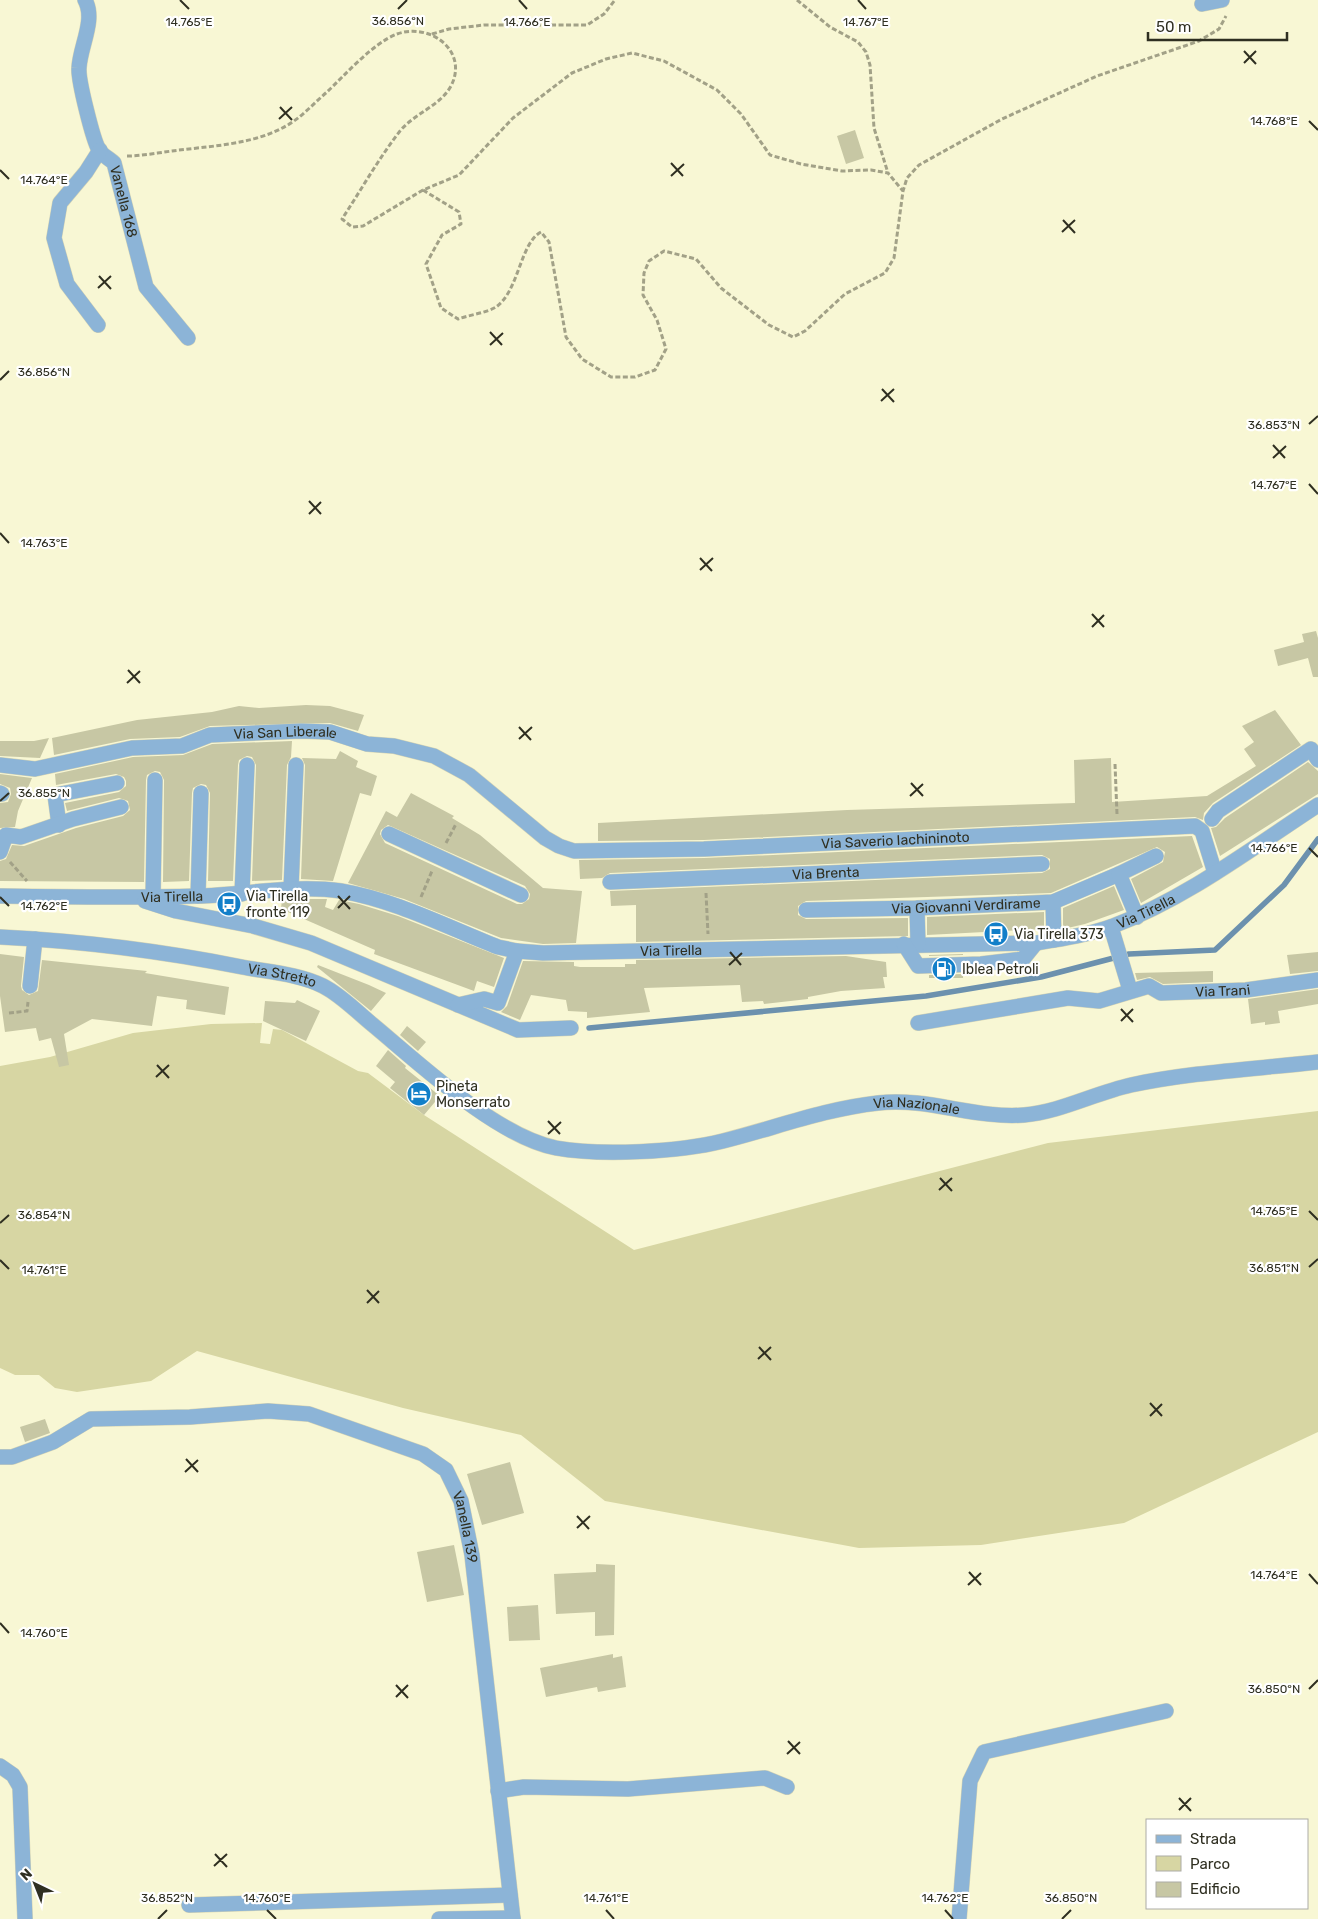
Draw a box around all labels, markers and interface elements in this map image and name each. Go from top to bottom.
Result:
scale bar [1148,10,1287,42]
text: 36.856°N [372,14,424,28]
text: 14.765°E [165,15,213,29]
text: 14.766°E [503,15,551,29]
text: 14.767°E [843,15,889,29]
text: 50 m [1156,18,1191,36]
text: 14.768°E [1250,114,1298,128]
street label: Vanella 168 [106,164,141,239]
text: 14.764°E [20,173,68,187]
text: 36.856°N [18,365,70,379]
text: 36.853°N [1248,418,1300,432]
text: 14.767°E [1251,478,1297,492]
text: 14.763°E [20,536,68,550]
street label: Via San Liberale [233,722,340,742]
text: 36.855°N [18,786,70,800]
street label: Via Saverio Iachininoto [821,828,970,852]
text: 14.766°E [1250,841,1298,855]
street label: Via Brenta [792,863,860,883]
street label: Via Tirella [141,887,203,906]
place label: Via Tirella fronte 119 [246,888,310,921]
street label: Via Tirella [1114,890,1178,932]
bus stop icon: Via Tirella fronte 119 [216,891,242,917]
street label: Via Giovanni Verdirame [891,894,1041,917]
text: 14.762°E [20,899,68,913]
bus stop icon: Via Tirella 373 [983,921,1009,947]
place label: Via Tirella 373 [1014,926,1104,943]
street label: Via Tirella [640,941,702,960]
fuel station icon: Iblea Petroli [931,956,957,982]
street label: Via Stretto [246,960,319,991]
place label: Iblea Petroli [962,961,1039,978]
street label: Via Trani [1195,981,1251,1000]
place label: Pineta Monserrato [436,1078,510,1111]
hotel icon: Pineta Monserrato [406,1081,432,1107]
street label: Via Nazionale [872,1093,961,1118]
text: 14.765°E [1250,1204,1298,1218]
text: 36.854°N [18,1208,70,1222]
text: 36.851°N [1249,1261,1299,1275]
text: 14.761°E [22,1263,66,1277]
street label: Vanella 139 [449,1488,481,1564]
text: 14.764°E [1250,1568,1298,1582]
text: 14.760°E [20,1626,68,1640]
text: 36.850°N [1248,1682,1300,1696]
legend [1146,1819,1308,1909]
text: Strada [1190,1830,1236,1848]
text: Parco [1190,1855,1230,1873]
north arrow [10,1859,60,1909]
text: N [17,1865,36,1885]
text: Edificio [1190,1880,1240,1898]
text: 36.852°N [141,1891,193,1905]
text: 14.760°E [243,1891,291,1905]
text: 14.761°E [584,1891,628,1905]
text: 14.762°E [921,1891,969,1905]
text: 36.850°N [1045,1891,1097,1905]

